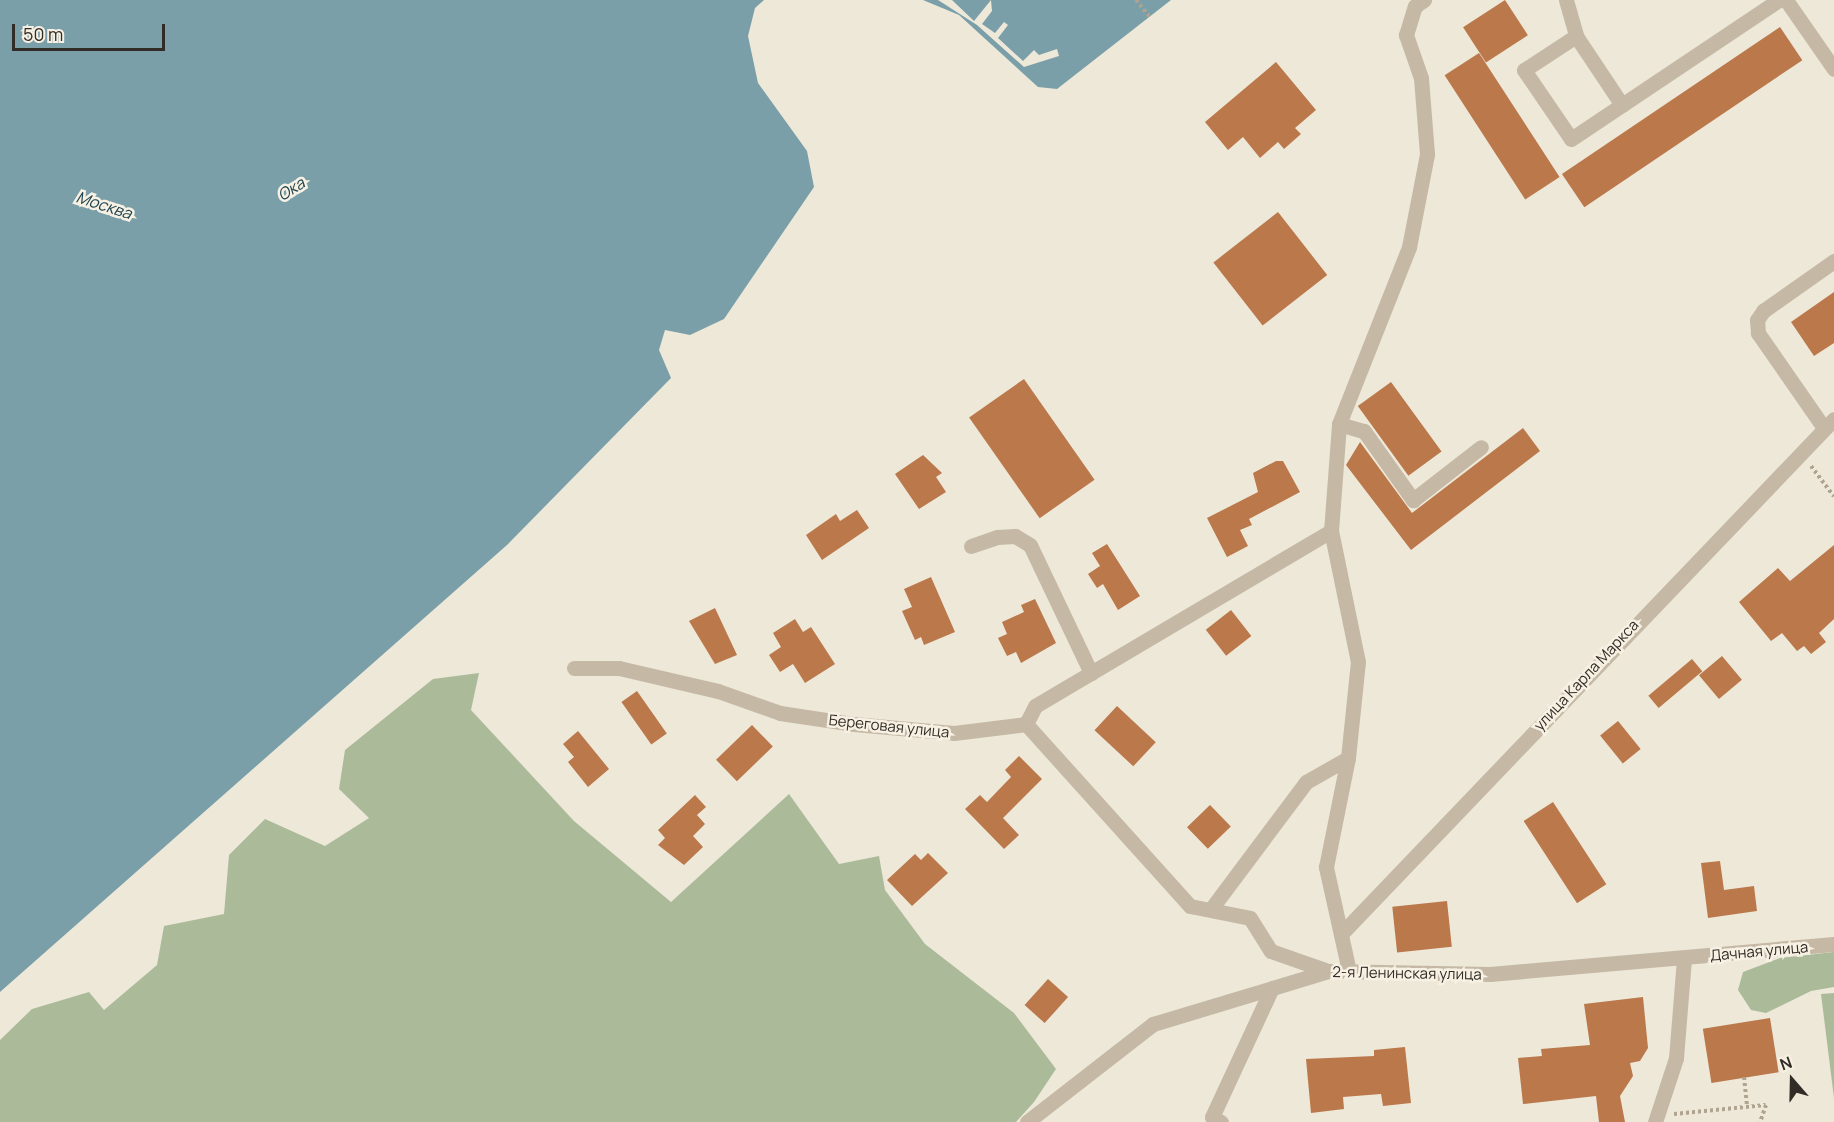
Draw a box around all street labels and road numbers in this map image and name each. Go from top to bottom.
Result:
street label: улица Карла Маркса [1530,616,1642,734]
street label: Береговая улица [828,711,950,741]
street label: Дачная улица [1709,938,1809,964]
street label: 2-я Ленинская улица [1332,963,1482,983]

